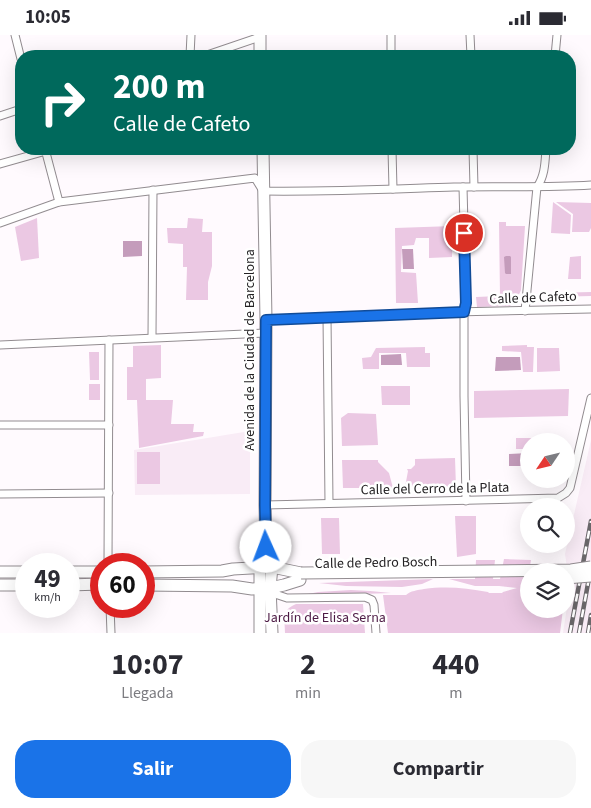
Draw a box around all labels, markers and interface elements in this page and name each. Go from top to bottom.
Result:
text: 10:05 [25,4,71,31]
text: 200 m [113,62,205,112]
icon: right [30,70,95,135]
text: Calle de Cafeto [113,108,250,140]
pin [443,212,485,254]
icon: arrive [450,219,478,247]
street label: Avenida de la Ciudad de Barcelona [240,249,260,451]
street label: Calle de Cafeto [489,286,577,310]
north arrow [520,433,575,487]
map controls [520,433,575,618]
street label: Calle del Cerro de la Plata [360,478,510,500]
button: search [520,498,575,553]
position arrow [239,520,291,572]
street label: Calle de Pedro Bosch [315,552,437,574]
speed limit sign: 60 [90,553,155,618]
text: 49 [34,561,61,597]
button: layers [520,563,575,618]
text: km/h [34,589,61,606]
park label: Jardín de Elisa Serna [264,608,386,628]
text: 10:07 [111,643,184,686]
text: 2 [300,643,316,686]
text: 440 [432,643,480,686]
text: Llegada [121,682,174,704]
text: min [295,682,321,704]
text: m [449,682,463,704]
button: Salir [15,740,291,798]
button: Compartir [301,740,576,798]

